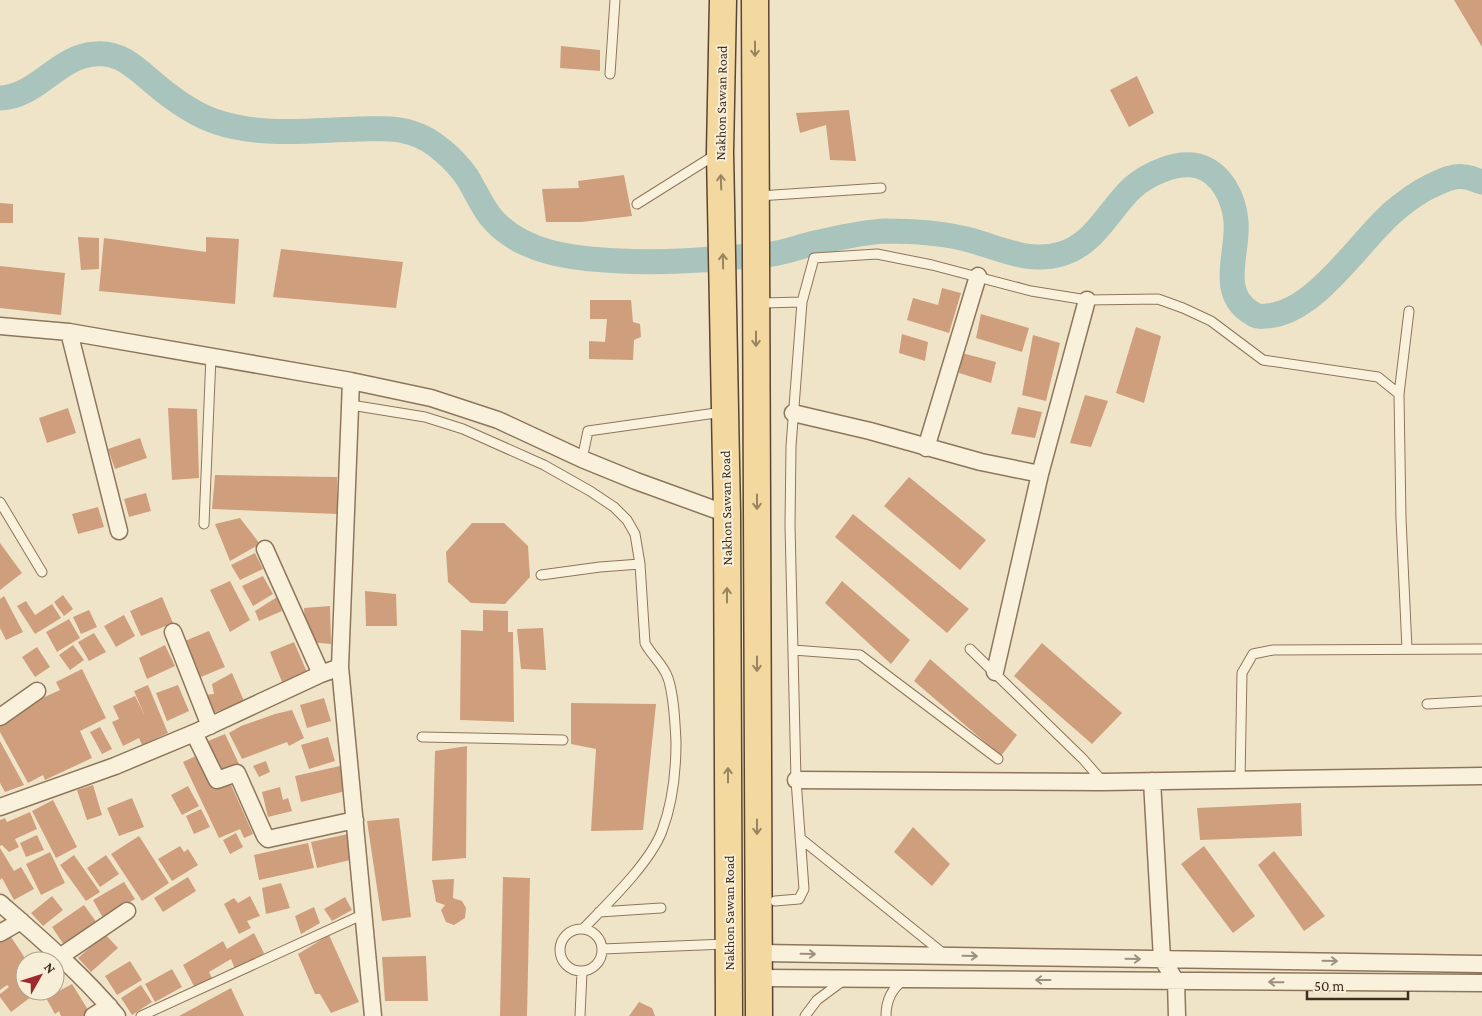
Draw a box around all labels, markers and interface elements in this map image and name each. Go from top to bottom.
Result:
one-way arrow [750,40,760,56]
street label: Nakhon Sawan Road [712,45,730,161]
one-way arrow [716,174,726,190]
one-way arrow [718,254,728,270]
one-way arrow [751,331,761,347]
street label: Nakhon Sawan Road [717,450,735,566]
one-way arrow [752,494,762,510]
one-way arrow [722,587,732,604]
one-way arrow [752,656,762,672]
one-way arrow [723,767,733,784]
one-way arrow [752,818,762,835]
street label: Nakhon Sawan Road [721,855,737,971]
one-way arrow [800,949,816,959]
north arrow [15,951,65,1001]
one-way arrow [962,951,978,961]
one-way arrow [1124,954,1141,964]
one-way arrow [1322,957,1338,966]
text: N [41,959,60,977]
scale bar [1307,968,1408,1000]
one-way arrow [1036,975,1052,985]
one-way arrow [1268,977,1284,987]
text: 50 m [1314,978,1344,994]

